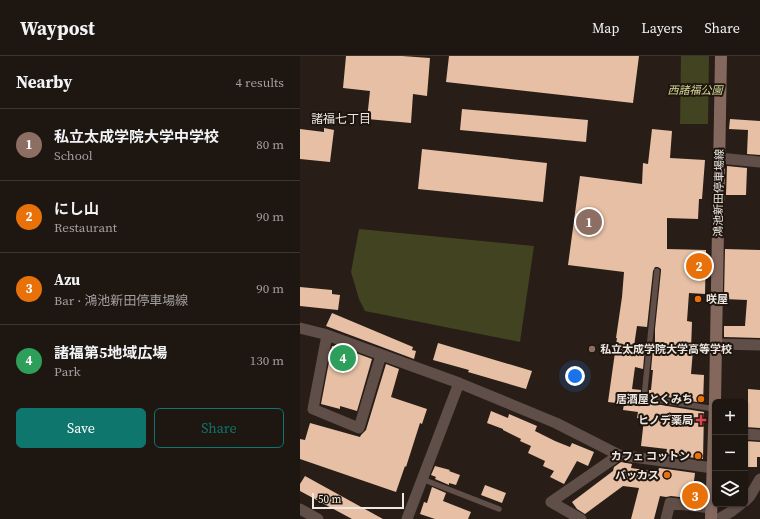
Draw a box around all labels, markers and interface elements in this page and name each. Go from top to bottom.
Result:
text: Waypost [20,15,95,41]
text: Map [592,18,619,38]
text: Layers [641,18,683,38]
text: Share [705,18,740,38]
text: Nearby [16,70,72,94]
text: 4 results [236,74,284,91]
park label: 西諸福公園 [668,83,724,98]
district label: 諸福七丁目 [311,111,371,127]
text: 私立太成学院大学中学校 [54,126,219,147]
text: 1 [25,136,33,153]
text: 80 m [256,136,284,153]
text: School [54,147,93,164]
street label: 鴻池新田停車場線 [711,149,727,237]
text: にし山 [54,198,99,219]
pin: 1 [576,207,602,237]
text: 2 [25,208,33,225]
text: 90 m [256,208,284,225]
text: Restaurant [54,219,117,236]
pin: 2 [686,251,712,281]
text: Azu [54,269,80,290]
text: 3 [25,280,33,297]
text: 90 m [256,280,284,297]
text: Bar · 鴻池新田停車場線 [54,292,188,309]
place label: 咲屋 [706,292,728,307]
marker: 咲屋 [693,294,703,304]
text: 諸福第5地域広場 [54,342,167,363]
place label: 私立太成学院大学高等学校 [600,342,732,357]
pin: 4 [330,343,356,373]
marker: 私立太成学院大学高等学校 [587,344,597,354]
text: 4 [25,352,33,369]
text: 130 m [250,352,284,369]
text: Park [54,363,81,380]
your location [565,366,585,386]
place label: 居酒屋とくみち [616,392,693,407]
marker: 居酒屋とくみち [696,394,706,404]
map controls [712,399,748,507]
button: + [712,399,748,435]
button: Save [16,408,146,448]
button: Share [154,408,284,448]
place label: ヒノデ薬局 [638,413,693,428]
marker: ヒノデ薬局 [696,415,706,425]
button: − [712,435,748,471]
place label: カフェ コットン [611,449,690,464]
marker: カフェ コットン [693,451,703,461]
place label: バッカス [615,468,659,483]
marker: バッカス [662,470,672,480]
button: layers [712,471,748,507]
pin: 3 [682,481,708,511]
scale bar [312,491,404,510]
text: 50 m [318,492,341,507]

